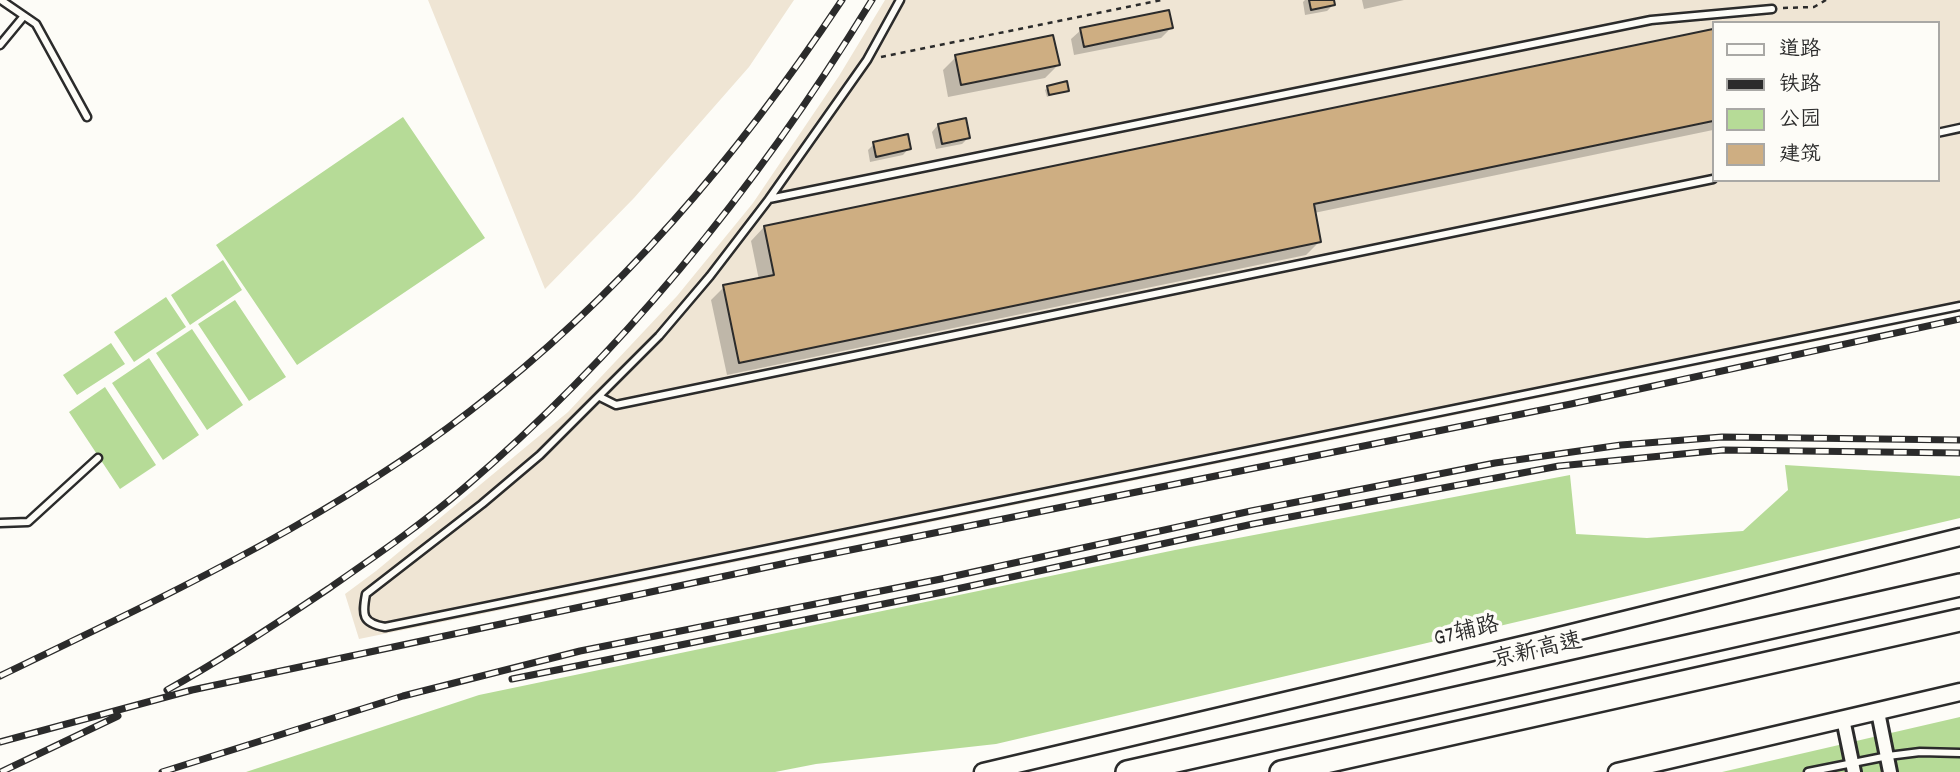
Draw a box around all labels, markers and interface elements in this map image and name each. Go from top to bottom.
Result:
legend [1712,21,1939,182]
text: 道路 [1779,36,1821,66]
text: 铁路 [1779,71,1821,101]
text: 公园 [1779,106,1821,136]
text: 建筑 [1779,141,1821,171]
street label: G7辅路 [1432,613,1502,655]
street label: 京新高速 [1490,629,1586,677]

